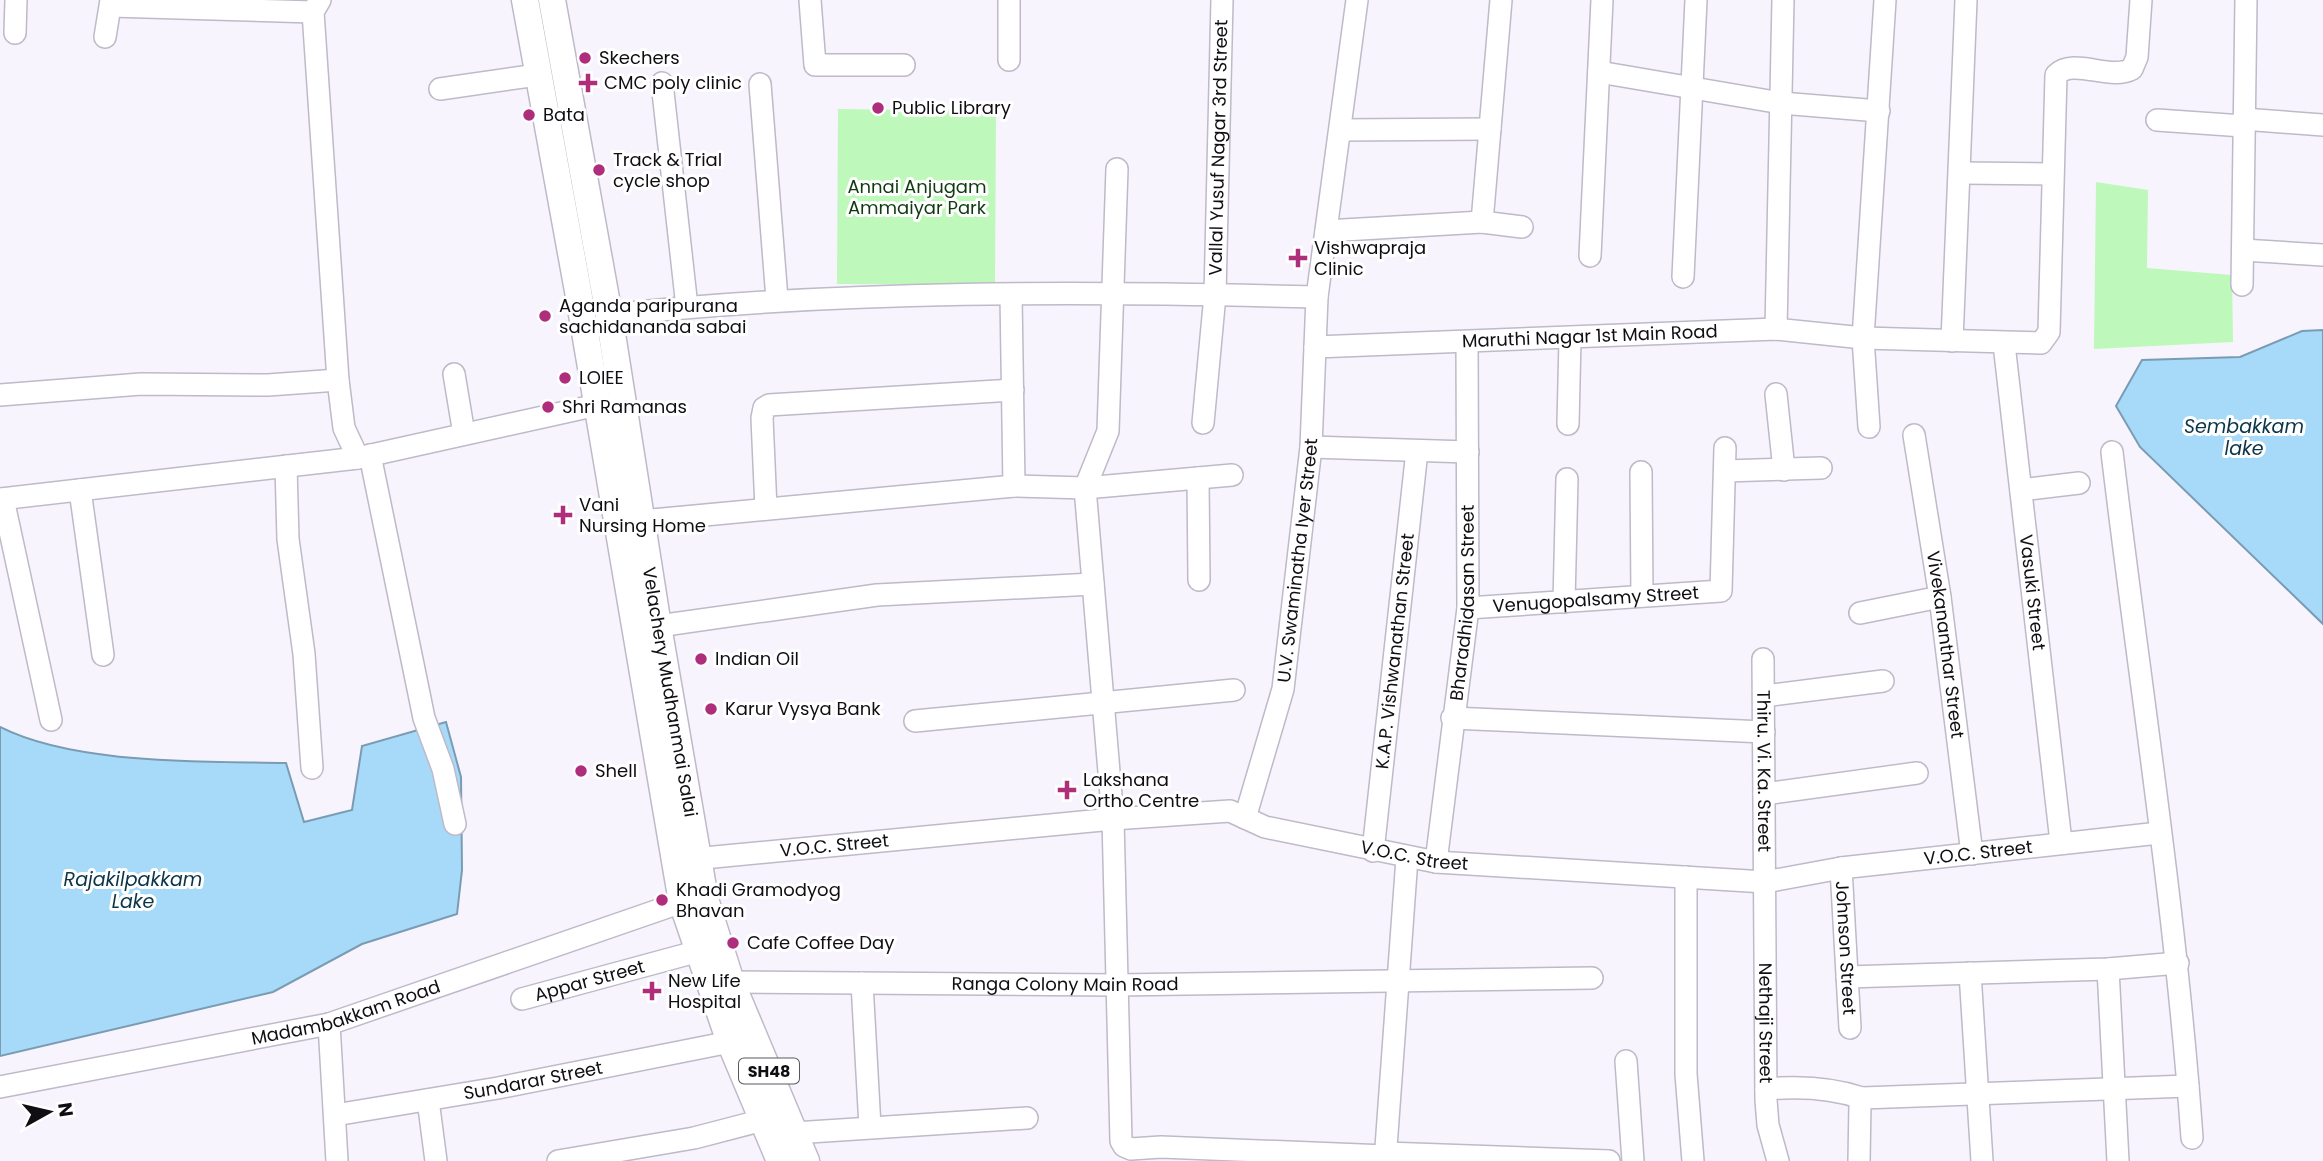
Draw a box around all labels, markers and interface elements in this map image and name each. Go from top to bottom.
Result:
street label: Vallal Yusuf Nagar 3rd Street [1202,19,1234,276]
place label: Skechers [599,45,680,70]
marker: Skechers [577,50,593,66]
place label: CMC poly clinic [604,70,742,95]
marker: CMC poly clinic [578,73,598,93]
place label: Public Library [892,95,1011,120]
marker: Public Library [870,100,886,116]
place label: Bata [543,102,585,127]
marker: Bata [521,107,537,123]
place label: Track & Trial cycle shop [613,147,722,193]
marker: Track & Trial cycle shop [591,162,607,178]
park label: Annai Anjugam Ammaiyar Park [847,174,987,220]
place label: Vishwapraja Clinic [1314,235,1426,281]
marker: Vishwapraja Clinic [1288,248,1308,268]
place label: Aganda paripurana sachidananda sabai [559,293,746,339]
marker: Aganda paripurana sachidananda sabai [537,308,553,324]
street label: Maruthi Nagar 1st Main Road [1461,318,1718,353]
place label: LOIEE [579,365,624,390]
marker: LOIEE [557,370,573,386]
place label: Shri Ramanas [562,394,687,419]
marker: Shri Ramanas [540,399,556,415]
water label: Sembakkam lake [2184,413,2304,462]
street label: U.V. Swaminatha Iyer Street [1271,438,1323,684]
place label: Vani Nursing Home [579,492,706,538]
marker: Vani Nursing Home [553,505,573,525]
street label: Bharadhidasan Street [1443,505,1480,702]
street label: K.A.P. Vishwanathan Street [1369,532,1420,770]
street label: Vasuki Street [2014,533,2052,652]
street label: Vivekananthar Street [1921,549,1971,740]
street label: Velachery Mudhanmai Salai [637,565,704,819]
street label: Venugopalsamy Street [1492,580,1700,618]
place label: Indian Oil [715,646,799,671]
marker: Indian Oil [693,651,709,667]
street label: Thiru. Vi. Ka. Street [1751,690,1777,852]
place label: Karur Vysya Bank [725,696,881,721]
marker: Karur Vysya Bank [703,701,719,717]
place label: Shell [595,758,637,783]
marker: Shell [573,763,589,779]
place label: Lakshana Ortho Centre [1083,767,1199,813]
marker: Lakshana Ortho Centre [1057,780,1077,800]
street label: V.O.C. Street [779,827,890,863]
street label: V.O.C. Street [1358,834,1469,876]
street label: V.O.C. Street [1922,834,2034,871]
water label: Rajakilpakkam Lake [64,866,202,915]
place label: Khadi Gramodyog Bhavan [676,877,841,923]
street label: Johnson Street [1830,880,1862,1016]
marker: Khadi Gramodyog Bhavan [654,892,670,908]
place label: Cafe Coffee Day [747,930,894,955]
marker: Cafe Coffee Day [725,935,741,951]
street label: Appar Street [532,953,647,1007]
street label: Nethaji Street [1753,963,1779,1083]
place label: New Life Hospital [668,968,741,1014]
street label: Ranga Colony Main Road [951,971,1179,997]
street label: Madambakkam Road [249,974,443,1051]
marker: New Life Hospital [642,981,662,1001]
street label: Sundarar Street [462,1055,605,1106]
road number: SH48 [739,1058,799,1084]
north arrow [14,1077,84,1147]
text: N [51,1101,80,1119]

